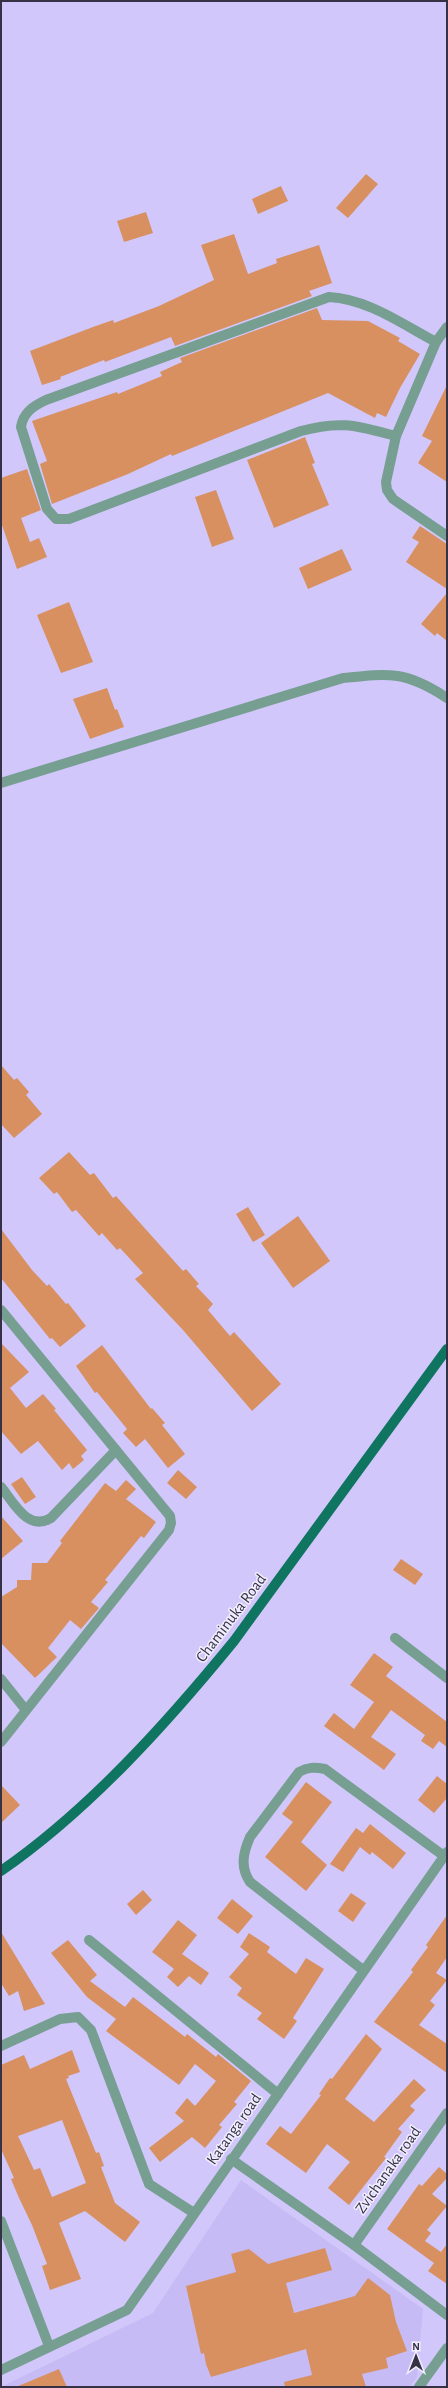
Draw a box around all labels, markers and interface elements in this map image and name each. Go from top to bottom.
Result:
street label: Chaminuka Road [193,1571,269,1665]
street label: Katanga road [204,2090,264,2168]
street label: Zvichanaka road [352,2124,424,2216]
north arrow [396,2336,436,2376]
text: N [412,2341,420,2352]

